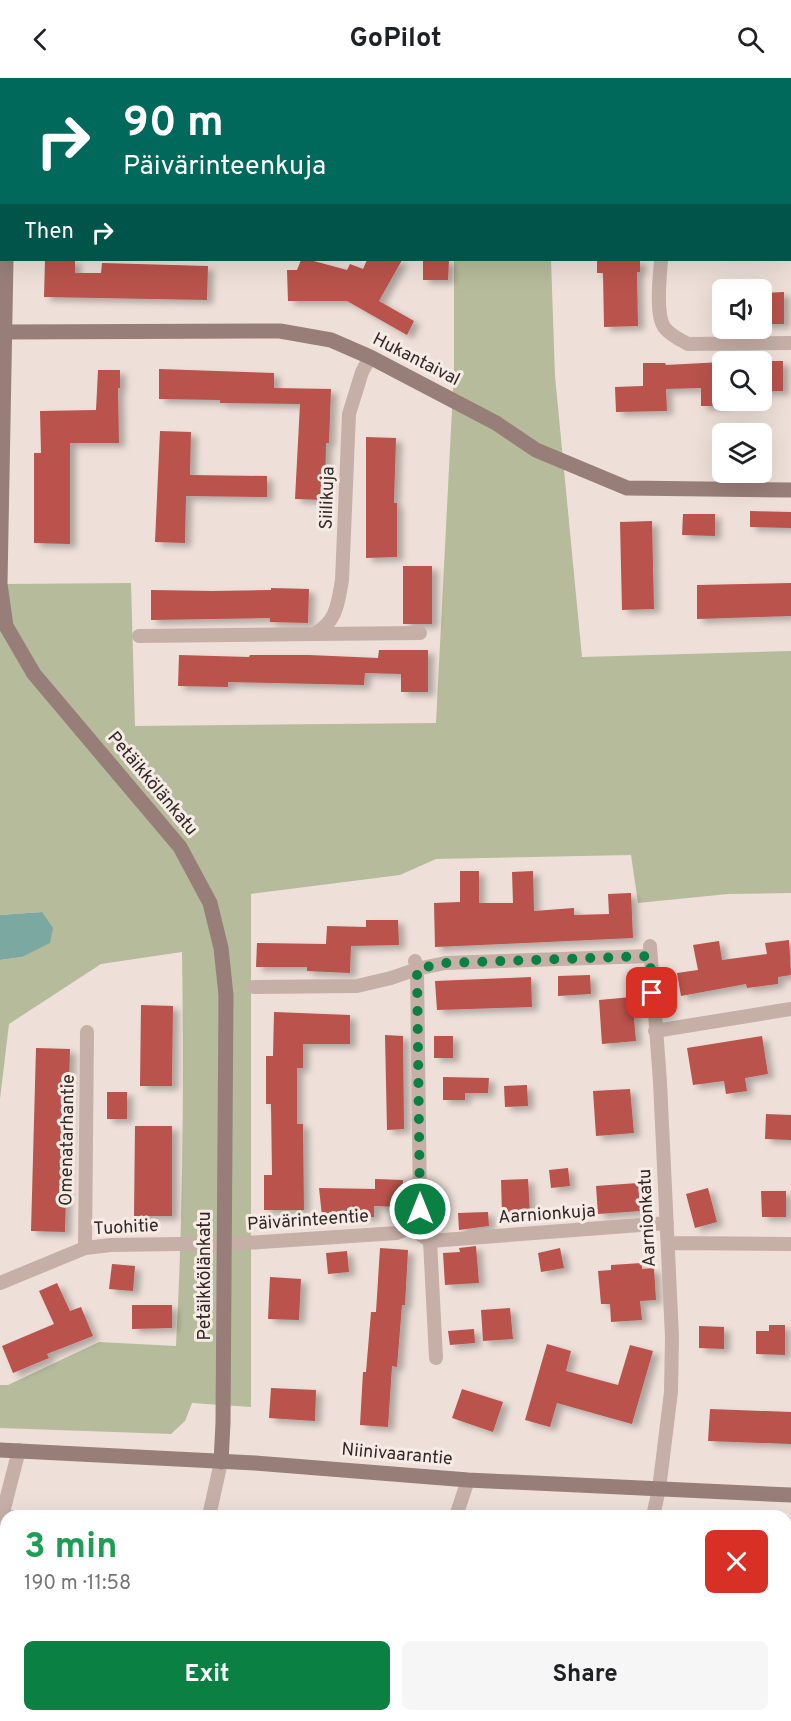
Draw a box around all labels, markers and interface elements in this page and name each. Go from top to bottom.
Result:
text: GoPilot [349,22,442,56]
icon: back [24,23,57,56]
icon: search [734,23,767,56]
text: 90 m [123,98,224,151]
icon: right [24,102,102,180]
text: Päivärinteenkuja [123,150,326,184]
icon: right [86,216,119,249]
text: Then [24,219,74,246]
map controls [712,279,772,483]
button: sound [712,279,772,339]
street label: Hukantaival [368,328,464,392]
button: search [712,351,772,411]
button: layers [712,423,772,483]
street label: Siilikuja [315,466,341,530]
street label: Petäikkölänkatu [102,727,202,841]
pin [626,967,677,1018]
icon: arrive [635,976,668,1009]
street label: Omenatarhantie [55,1074,81,1206]
street label: Aarnionkatu [634,1168,662,1268]
position arrow [388,1177,452,1241]
street label: Aarnionkuja [497,1200,597,1230]
street label: Päivärinteentie [246,1205,370,1237]
street label: Petäikkölänkatu [194,1211,217,1341]
street label: Tuohitie [93,1215,159,1241]
street label: Niinivaarantie [340,1439,454,1471]
text: 3 min [24,1525,118,1571]
button: close [705,1530,768,1593]
text: 190 m · 11:58 [24,1571,131,1597]
button: Exit [24,1641,390,1710]
button: Share [402,1641,768,1710]

